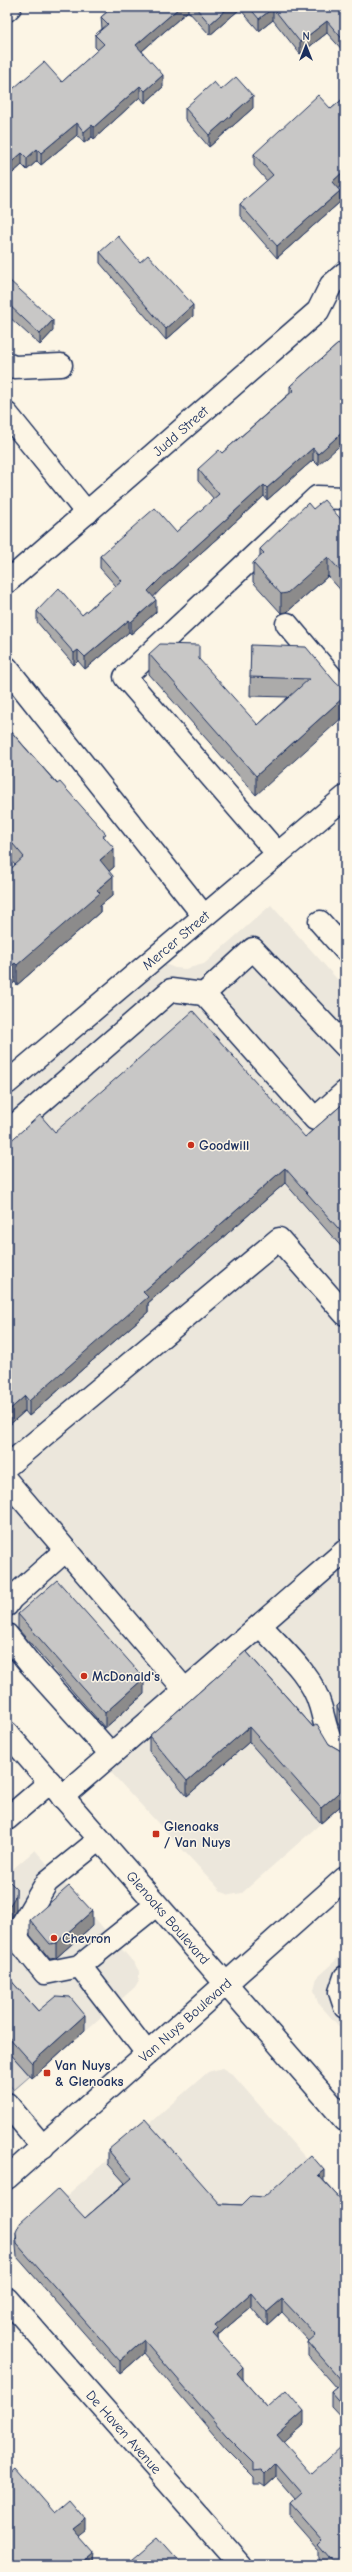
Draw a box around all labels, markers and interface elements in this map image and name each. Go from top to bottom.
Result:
north arrow [286,26,326,66]
text: N [302,30,310,43]
street label: Judd Street [149,402,213,460]
street label: Mercer Street [139,907,214,974]
place label: Goodwill [199,1137,249,1154]
marker: Goodwill [186,1140,196,1150]
place label: McDonald's [92,1668,160,1685]
marker: McDonald's [79,1671,89,1681]
place label: Glenoaks / Van Nuys [164,1818,231,1851]
marker: Glenoaks / Van Nuys [151,1829,161,1839]
street label: Glenoaks Boulevard [122,1868,213,1968]
place label: Chevron [62,1930,111,1947]
marker: Chevron [49,1933,59,1943]
street label: Van Nuys Boulevard [135,1975,235,2066]
place label: Van Nuys & Glenoaks [55,2057,124,2090]
marker: Van Nuys & Glenoaks [42,2068,52,2078]
street label: De Haven Avenue [82,2387,165,2477]

